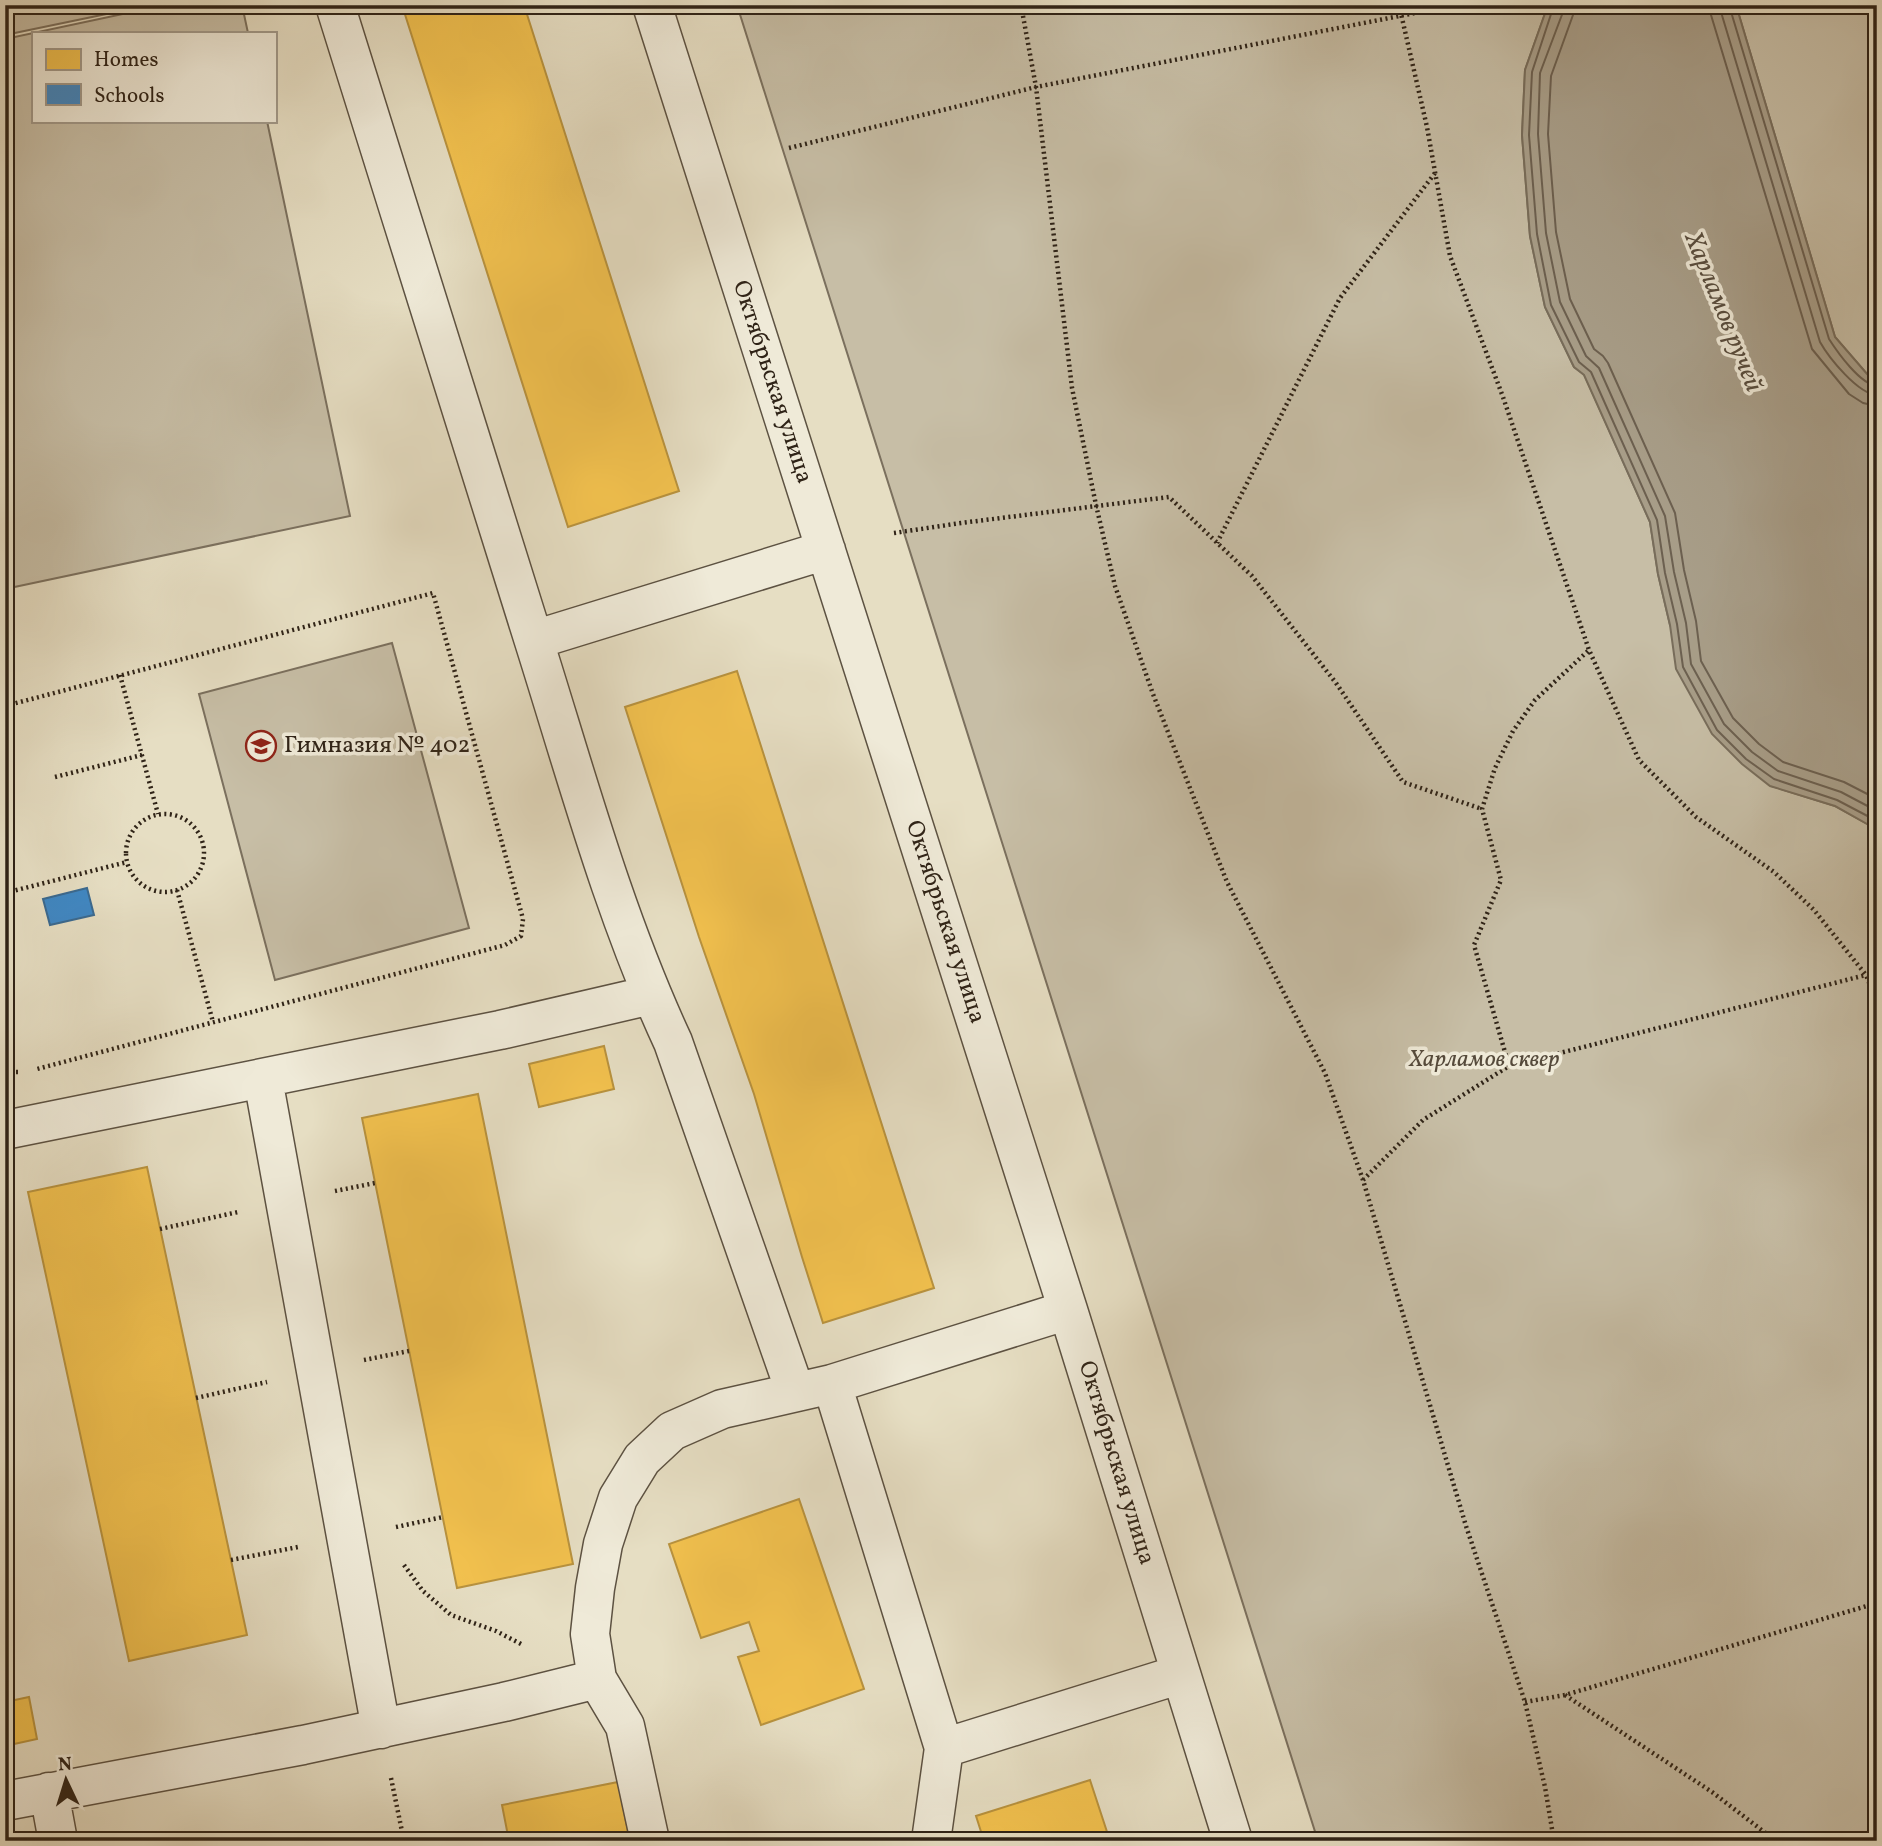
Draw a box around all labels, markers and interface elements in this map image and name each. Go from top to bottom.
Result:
legend [32,32,276,122]
text: Homes [94,46,159,75]
text: Schools [94,82,164,111]
water label: Харламов ручей [1674,226,1771,397]
street label: Октябрьская улица [723,276,821,488]
school or university icon: Гимназия № 402 [244,729,278,763]
place label: Гимназия № 402 [284,729,470,763]
street label: Октябрьская улица [896,816,994,1028]
park label: Харламов сквер [1408,1043,1559,1077]
street label: Октябрьская улица [1069,1357,1163,1569]
north arrow [32,1744,102,1814]
text: N [57,1752,73,1778]

